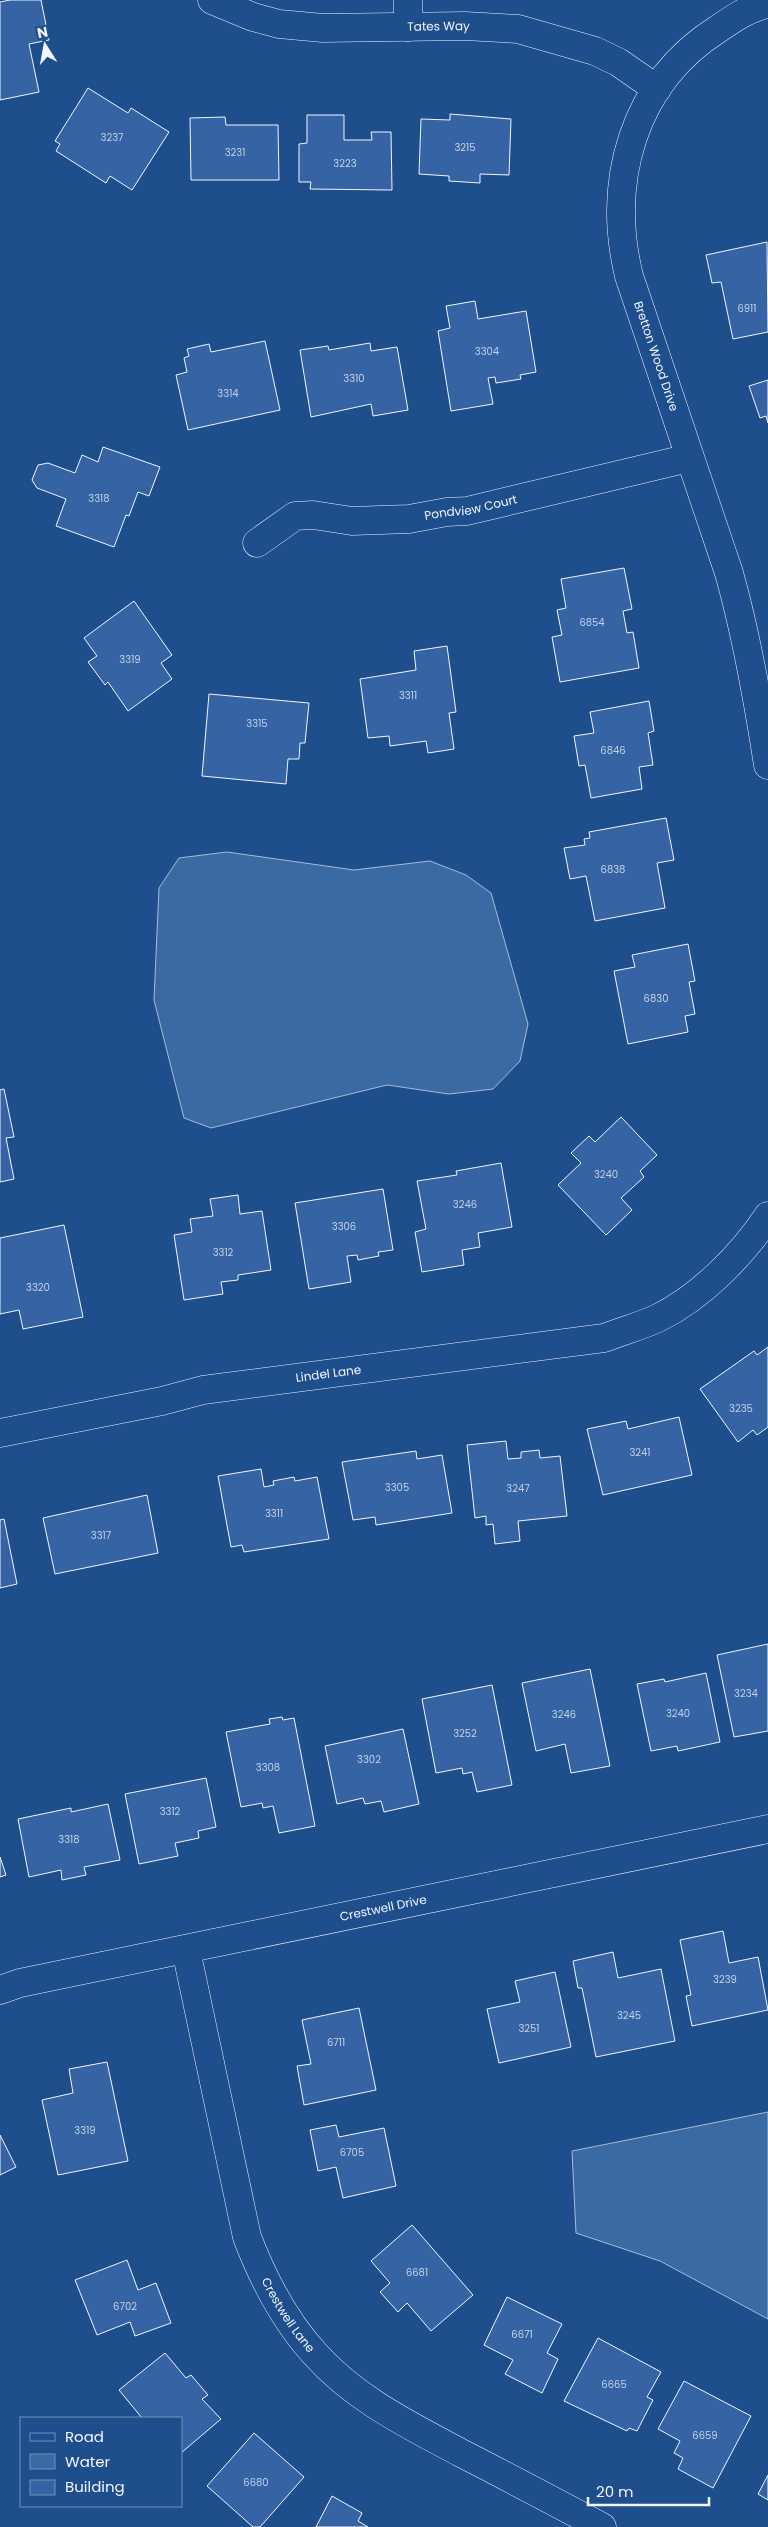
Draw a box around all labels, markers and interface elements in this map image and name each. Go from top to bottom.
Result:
street label: Tates Way [407,17,471,35]
north arrow [20,20,70,70]
text: N [35,21,50,43]
house number: 3237 [101,130,124,145]
house number: 3215 [454,140,476,155]
house number: 3231 [225,145,245,160]
house number: 3223 [333,156,357,171]
street label: Bretton Wood Drive [630,299,683,413]
house number: 6911 [737,301,757,316]
house number: 3304 [475,344,499,359]
house number: 3310 [343,371,365,386]
house number: 3314 [217,386,239,401]
street label: Pondview Court [423,490,519,524]
house number: 3318 [88,491,110,506]
house number: 6854 [579,615,605,630]
house number: 3319 [119,652,141,667]
house number: 3311 [399,688,417,703]
house number: 3315 [246,716,268,731]
house number: 6846 [600,743,626,758]
house number: 6838 [601,862,625,877]
house number: 6830 [644,991,668,1006]
house number: 3240 [594,1167,618,1182]
house number: 3246 [453,1197,477,1212]
house number: 3306 [332,1219,356,1234]
house number: 3312 [213,1245,234,1260]
house number: 3320 [26,1280,50,1295]
street label: Lindel Lane [294,1361,362,1386]
house number: 3235 [729,1401,753,1416]
house number: 3241 [629,1445,651,1460]
house number: 3305 [385,1480,409,1495]
house number: 3247 [506,1481,530,1496]
house number: 3311 [265,1506,283,1521]
house number: 3317 [91,1528,112,1543]
house number: 3234 [734,1686,758,1701]
house number: 3240 [666,1706,690,1721]
house number: 3246 [552,1707,576,1722]
house number: 3252 [453,1726,477,1741]
house number: 3302 [357,1752,381,1767]
house number: 3308 [256,1760,280,1775]
house number: 3312 [160,1804,181,1819]
house number: 3318 [58,1832,80,1847]
street label: Crestwell Drive [338,1890,428,1925]
house number: 3239 [713,1972,737,1987]
house number: 3245 [617,2008,641,2023]
house number: 3251 [518,2021,540,2036]
house number: 6711 [327,2035,345,2050]
house number: 3319 [74,2123,96,2138]
house number: 6705 [340,2145,364,2160]
house number: 6681 [406,2265,428,2280]
street label: Crestwell Lane [258,2274,319,2356]
house number: 6702 [113,2299,137,2314]
house number: 6671 [511,2327,533,2342]
house number: 6665 [601,2377,627,2392]
legend [20,2417,182,2507]
text: Road [65,2426,104,2447]
house number: 6659 [692,2428,718,2443]
text: Water [65,2451,111,2472]
scale bar [588,2474,709,2506]
house number: 6680 [243,2475,269,2490]
text: Building [65,2476,125,2497]
text: 20 m [596,2481,634,2502]

